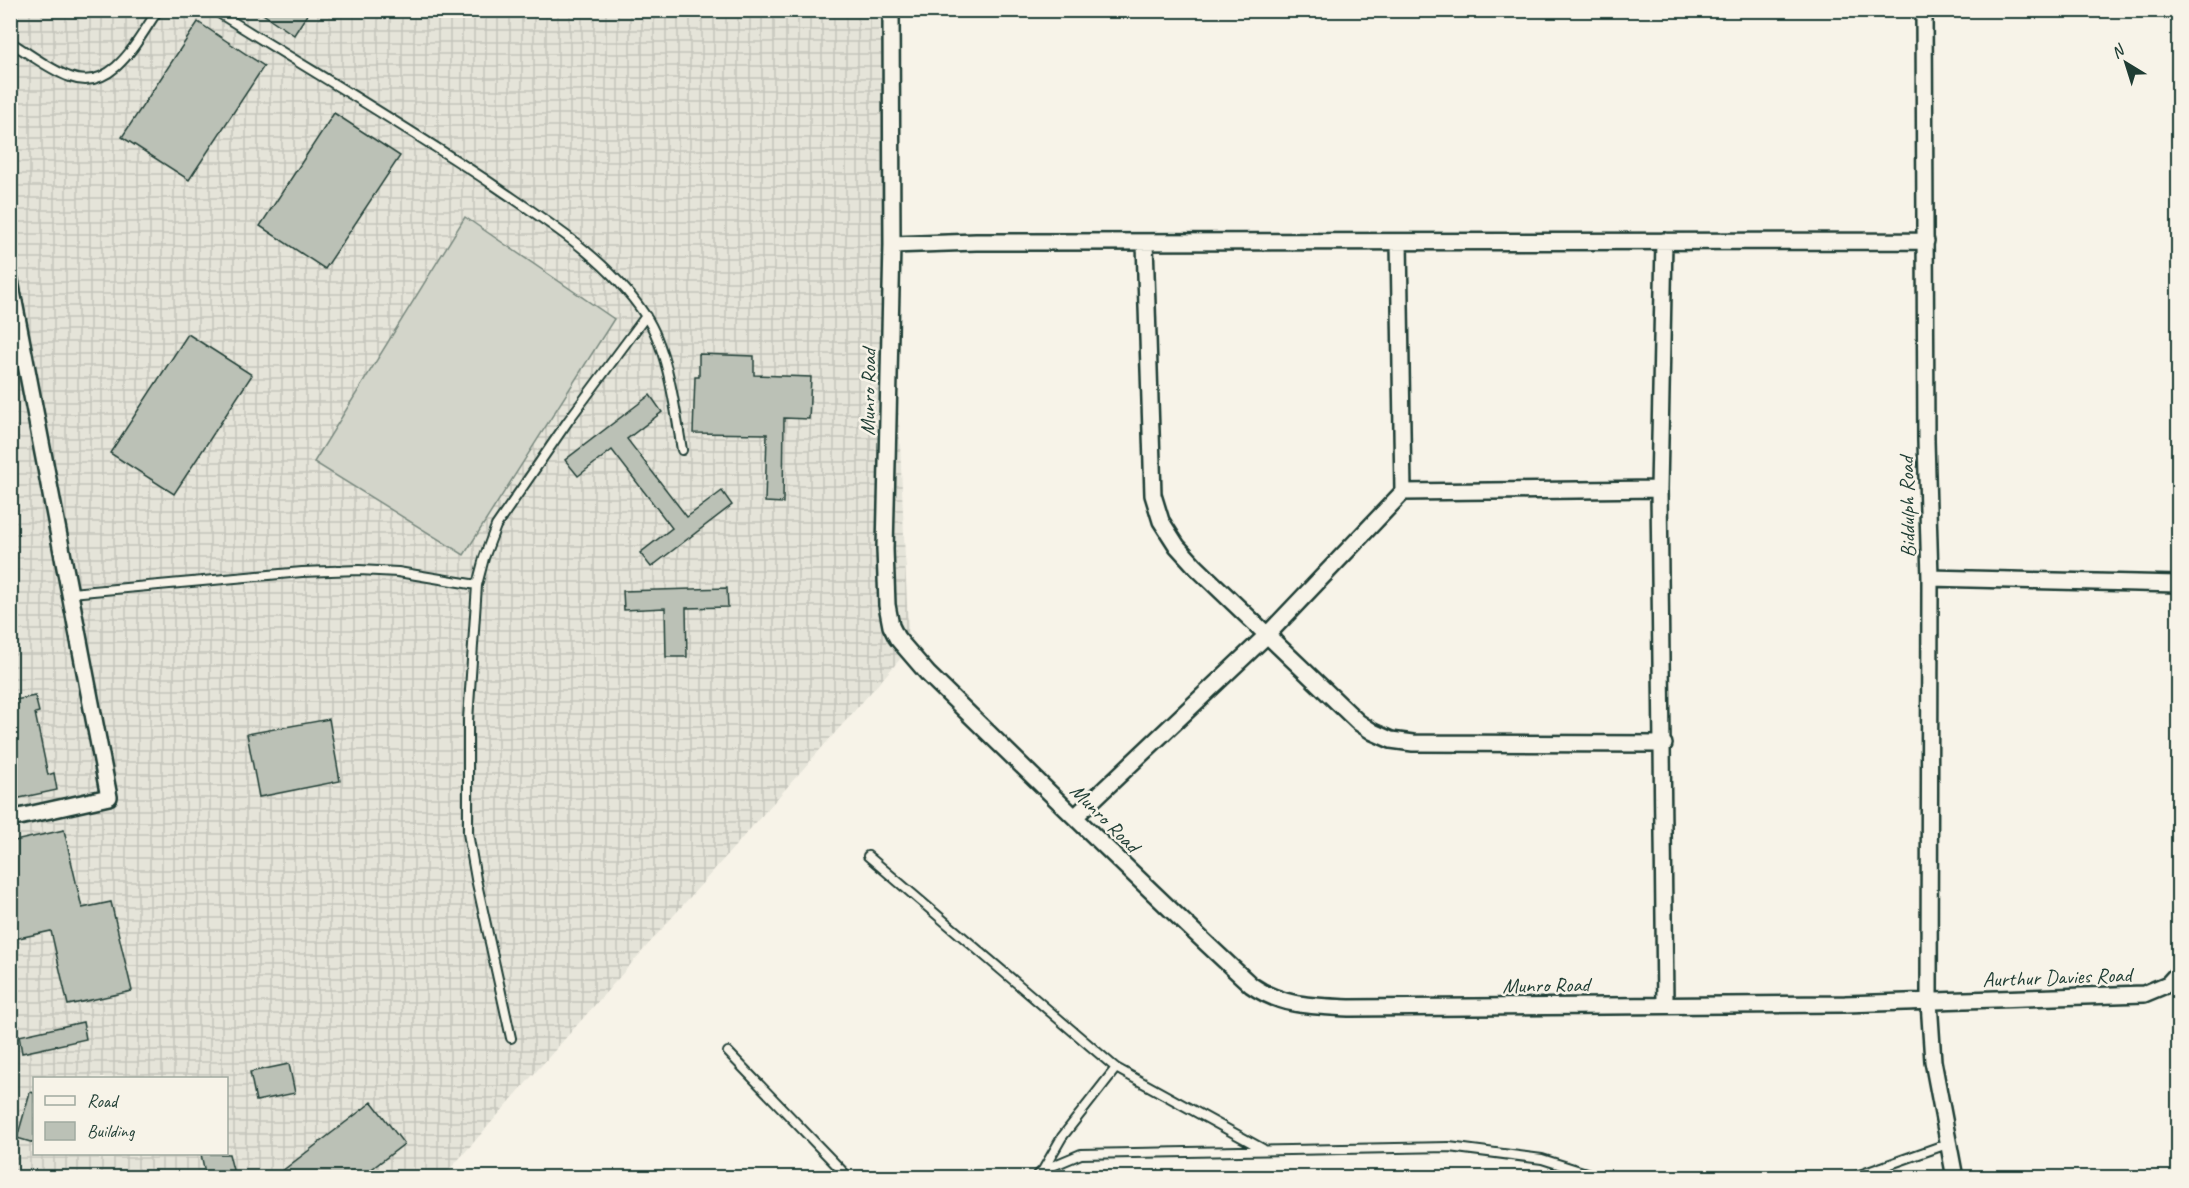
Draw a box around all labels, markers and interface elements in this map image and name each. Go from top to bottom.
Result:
north arrow [2096,33,2156,93]
text: N [2107,39,2130,63]
street label: Munro Road [854,345,882,436]
street label: Biddulph Road [1893,453,1921,558]
street label: Munro Road [1065,778,1147,860]
street label: Aurthur Davies Road [1982,961,2136,993]
street label: Munro Road [1502,971,1593,999]
legend [33,1077,228,1155]
text: Road [87,1090,120,1112]
text: Building [87,1120,136,1142]

